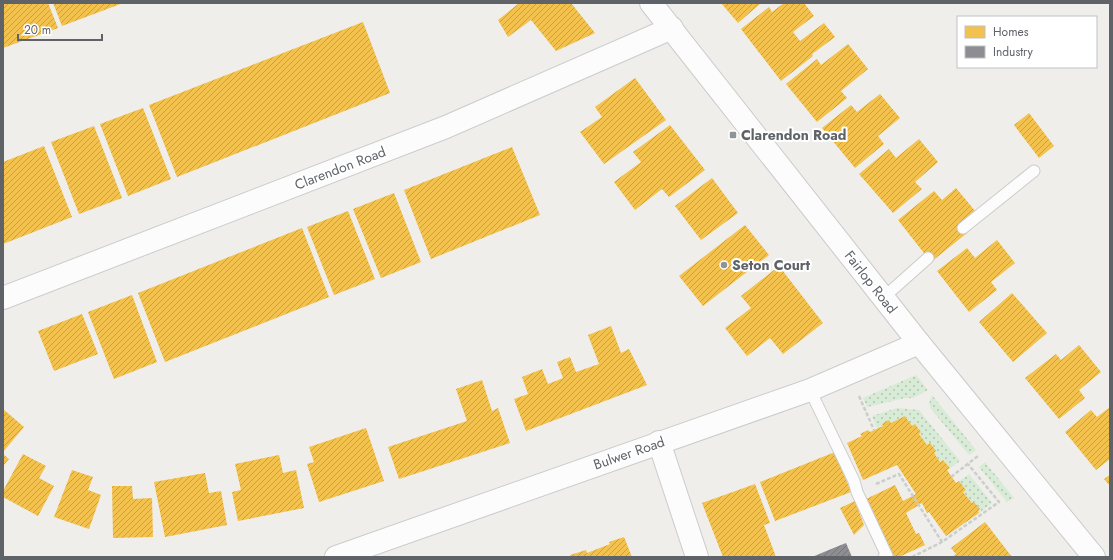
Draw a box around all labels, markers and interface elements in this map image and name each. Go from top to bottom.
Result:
scale bar [18,16,102,42]
legend [957,16,1097,68]
text: 20 m [24,21,51,39]
text: Homes [993,23,1029,41]
text: Industry [993,43,1034,61]
place label: Clarendon Road [741,125,846,145]
marker: Clarendon Road [728,130,738,140]
street label: Clarendon Road [292,141,388,195]
street label: Fairlop Road [840,246,902,318]
place label: Seton Court [732,255,811,275]
marker: Seton Court [719,260,729,270]
street label: Bulwer Road [591,431,667,475]

